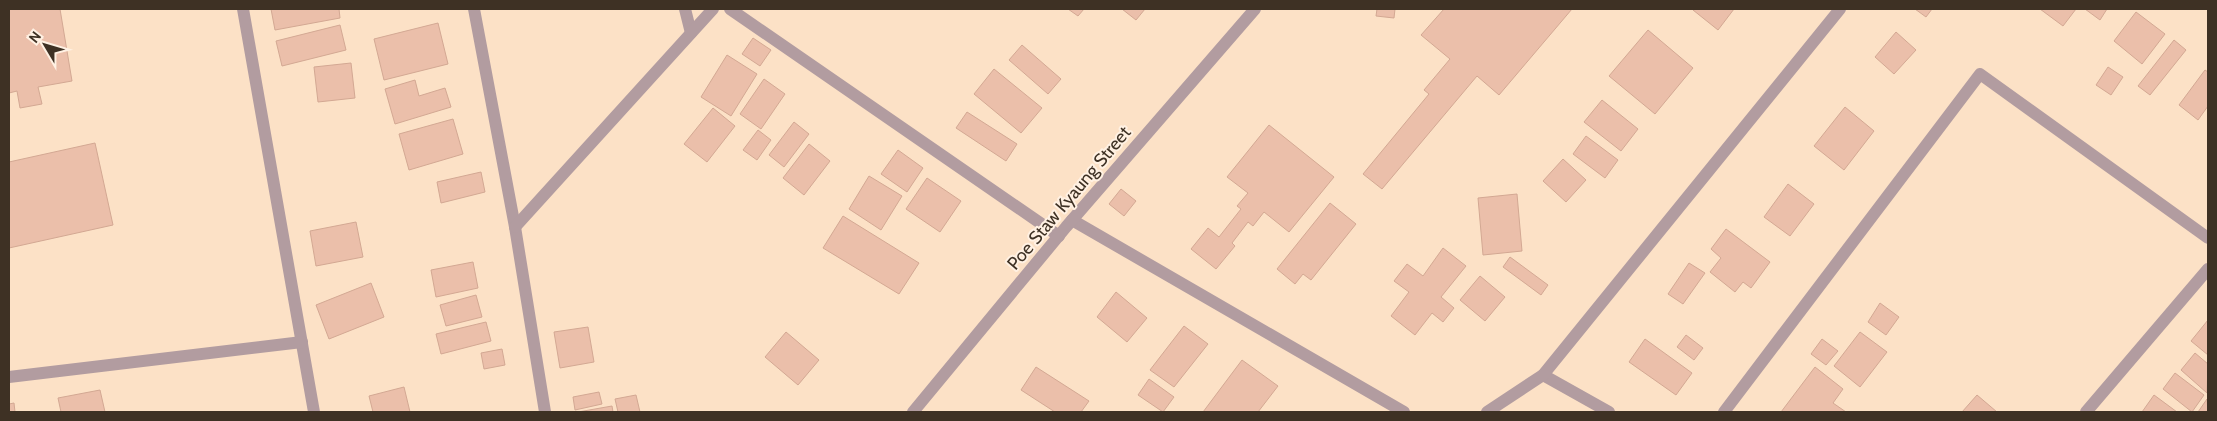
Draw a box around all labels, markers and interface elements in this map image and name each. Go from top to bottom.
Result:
north arrow [20,20,70,70]
text: N [25,28,45,46]
street label: Poe Staw Kyaung Street [1003,122,1135,274]

